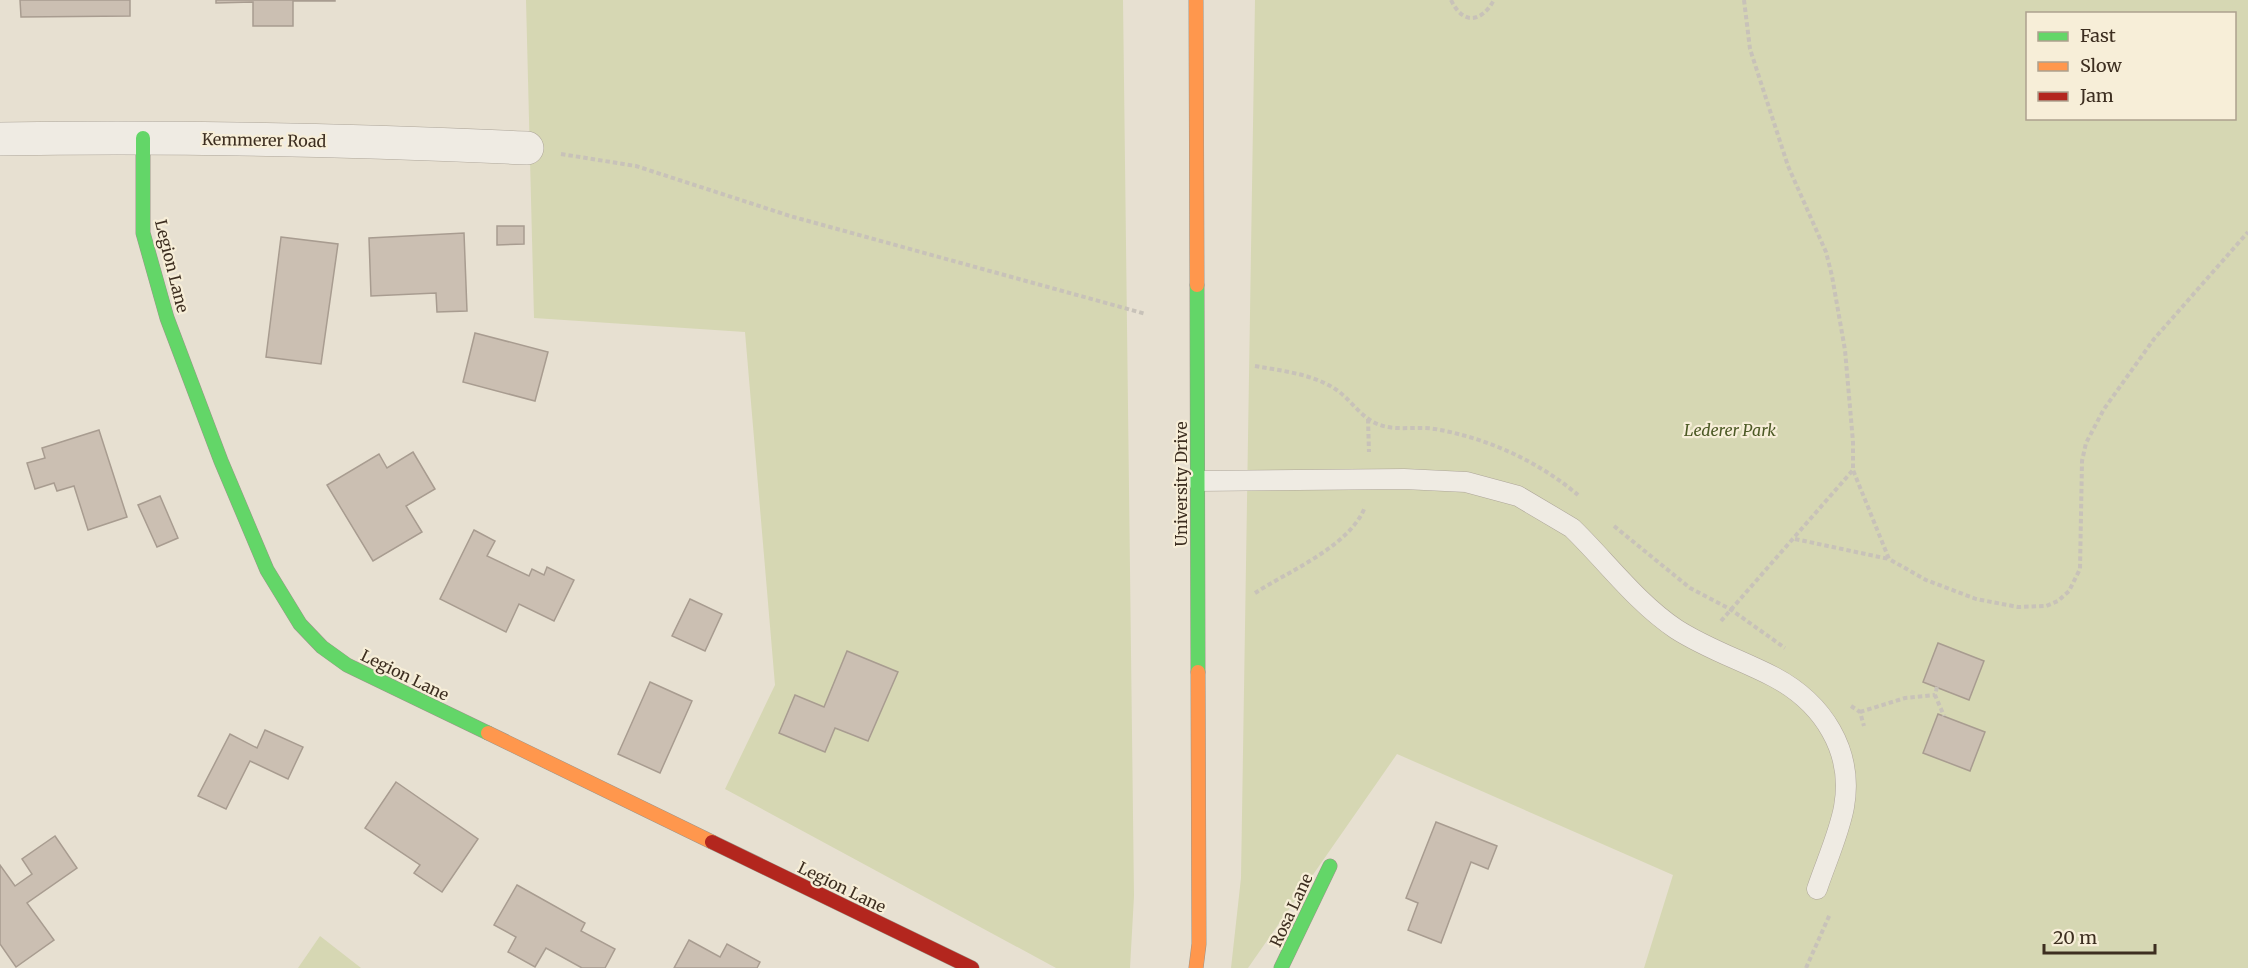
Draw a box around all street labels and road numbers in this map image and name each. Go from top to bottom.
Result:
street label: Kemmerer Road [202,129,327,151]
street label: Legion Lane [151,217,193,315]
street label: University Drive [1171,422,1191,546]
street label: Legion Lane [358,645,452,705]
street label: Legion Lane [795,857,889,917]
street label: Rosa Lane [1265,870,1317,950]

